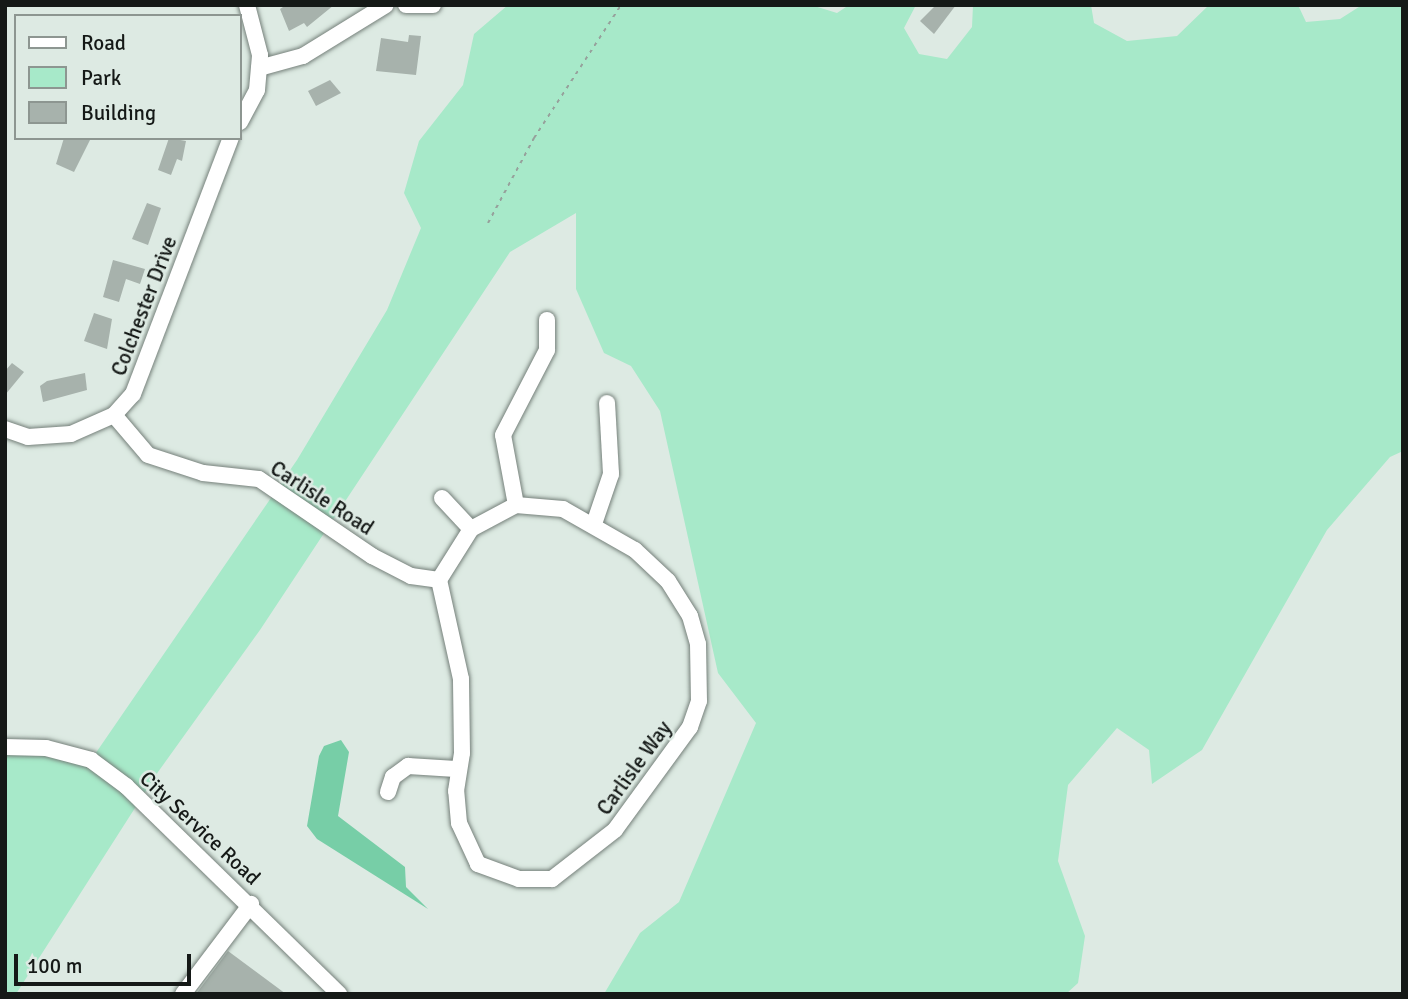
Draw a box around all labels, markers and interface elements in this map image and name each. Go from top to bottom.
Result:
legend [14,14,242,140]
text: Road [81,30,126,56]
text: Park [81,65,121,91]
text: Building [81,100,156,126]
street label: Colchester Drive [106,233,182,379]
street label: Carlisle Road [266,455,378,541]
street label: Carlisle Way [591,716,677,820]
street label: City Service Road [135,766,265,890]
scale bar [18,940,194,984]
text: 100 m [27,953,82,979]

